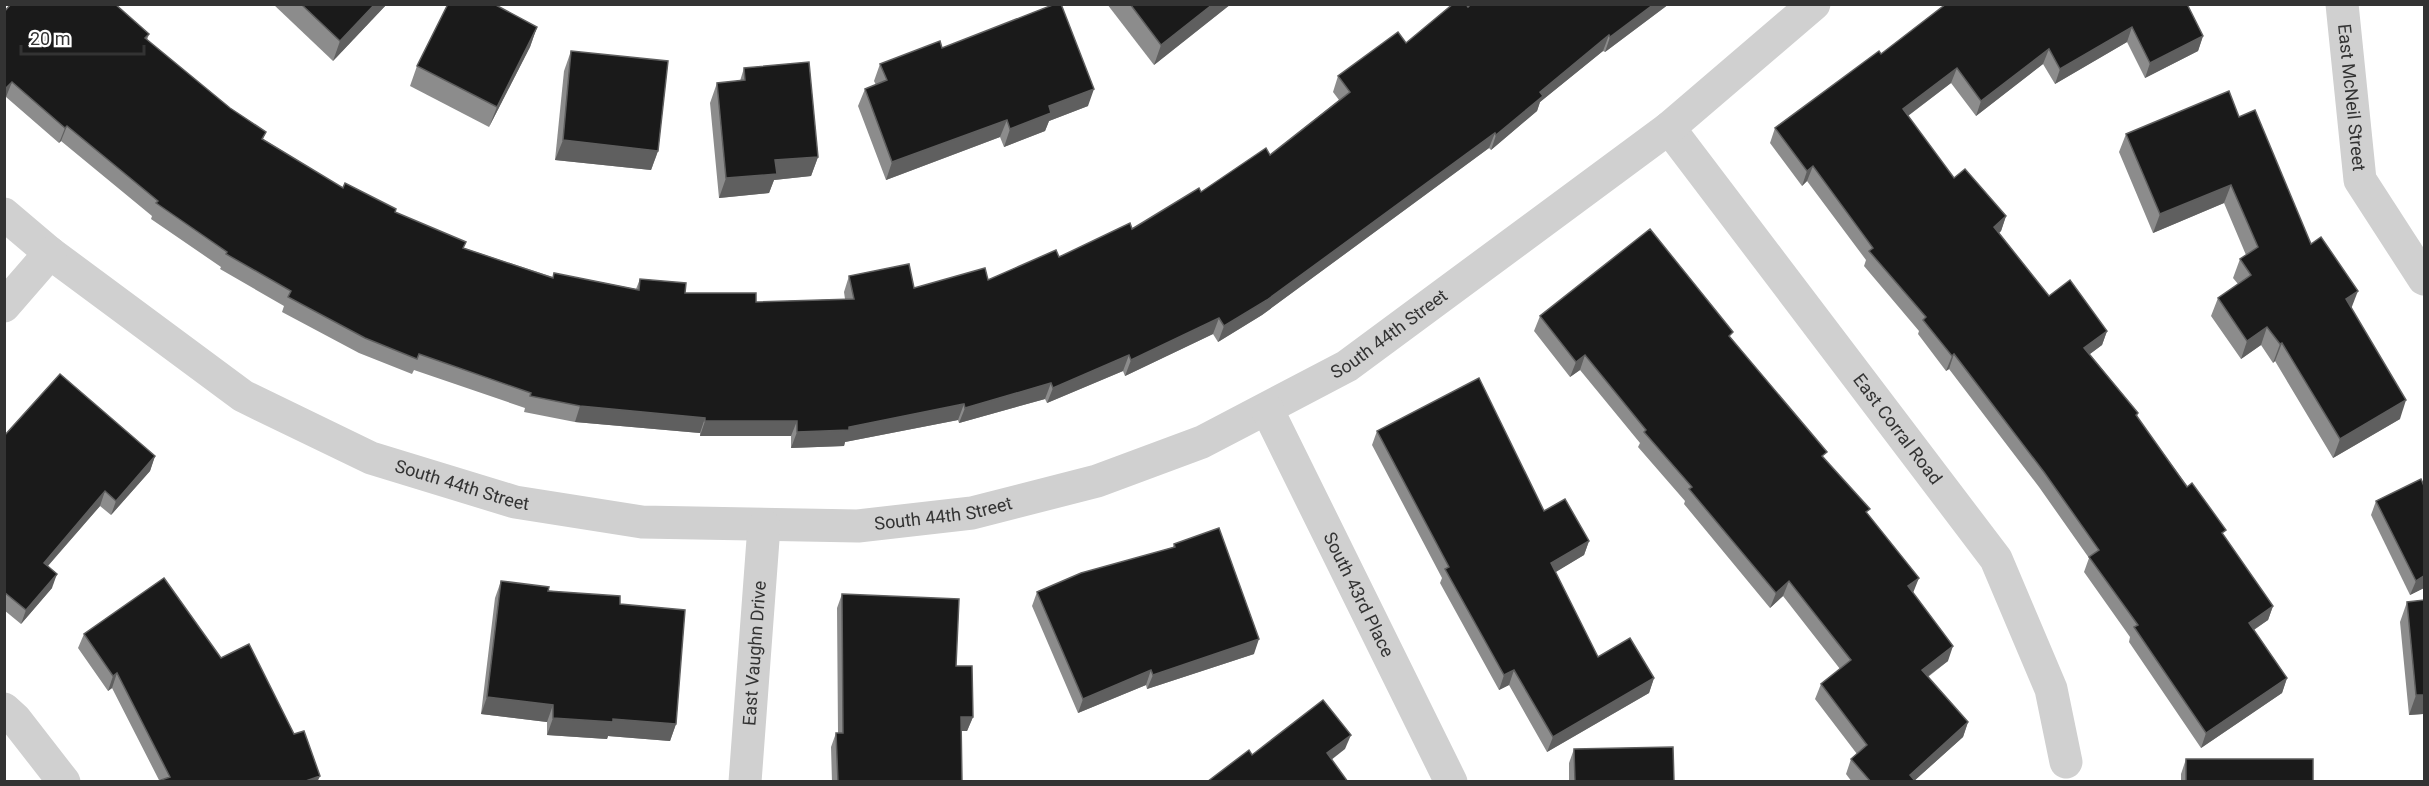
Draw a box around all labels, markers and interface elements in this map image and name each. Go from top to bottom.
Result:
scale bar [21,18,144,56]
street label: East McNeil Street [2334,23,2370,172]
text: 20 m [30,28,70,49]
street label: South 44th Street [1327,284,1451,383]
street label: East Corral Road [1849,369,1947,488]
street label: South 44th Street [393,455,531,514]
street label: South 44th Street [873,492,1014,534]
street label: South 43rd Place [1319,529,1399,660]
street label: East Vaughn Drive [738,580,770,727]

